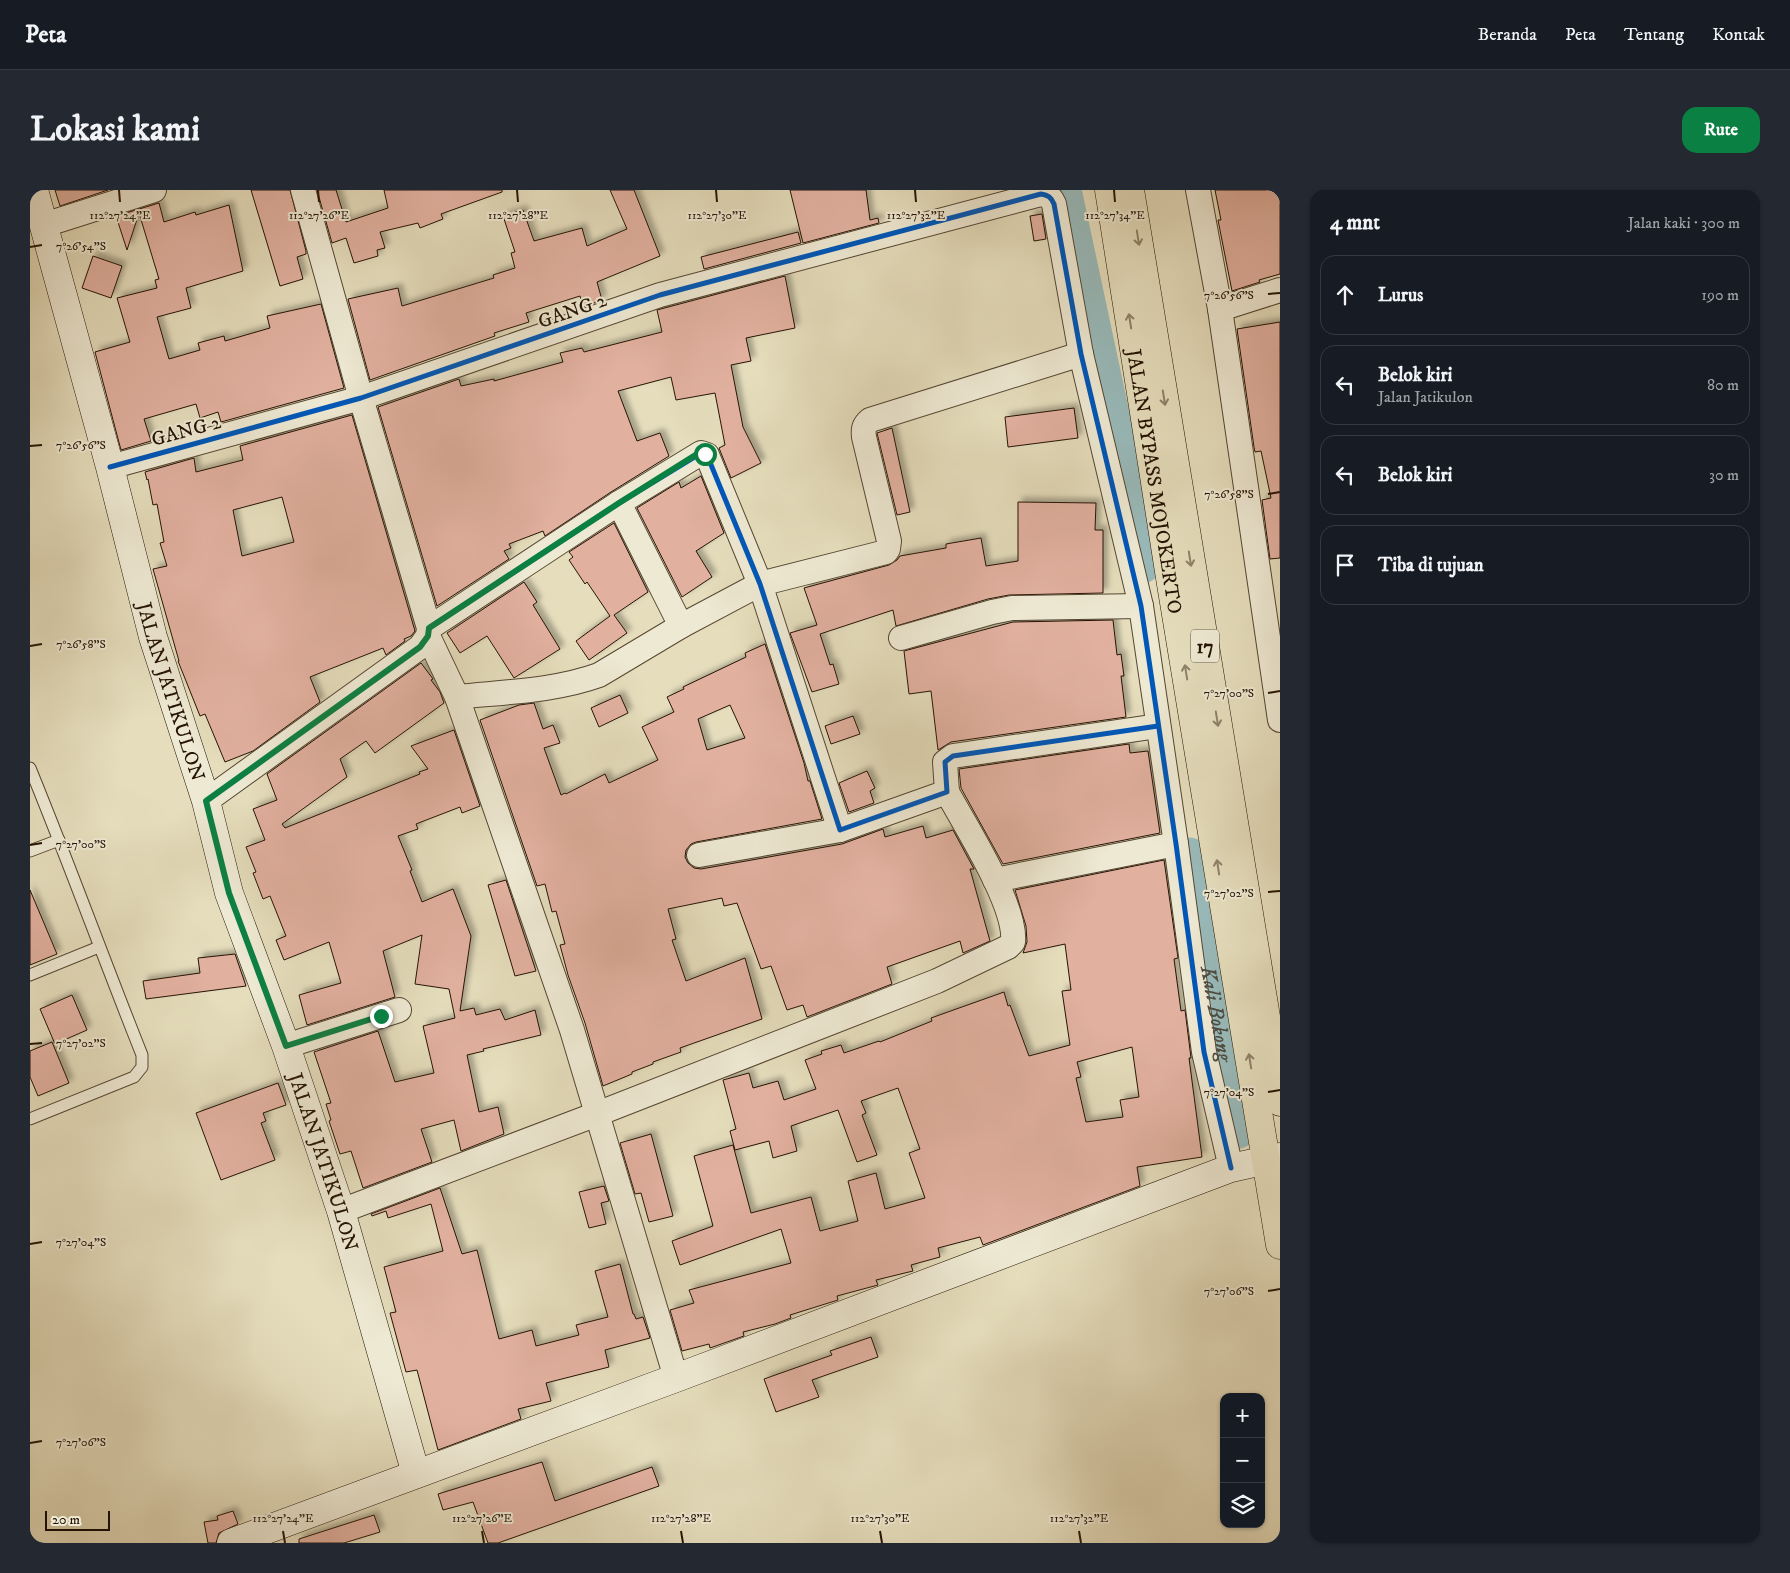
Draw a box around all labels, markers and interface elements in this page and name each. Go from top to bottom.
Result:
text: Peta [25,20,66,50]
text: Beranda [1478,24,1537,46]
text: Peta [1565,24,1596,46]
text: Tentang [1624,24,1684,46]
text: Kontak [1712,24,1765,46]
button: Rute [1682,107,1760,153]
text: Lokasi kami [30,108,200,152]
text: 112°27'24"E [90,208,151,223]
text: 112°27'26"E [289,208,350,223]
text: 112°27'28"E [488,208,548,223]
text: 112°27'30"E [688,208,747,223]
text: 112°27'32"E [887,208,946,223]
text: 112°27'34"E [1085,208,1145,223]
text: 4 mnt [1330,210,1380,236]
text: Jalan kaki · 300 m [1628,213,1740,233]
one-way arrow [1133,230,1143,246]
text: 7°26'54"S [56,239,106,254]
icon: ahead [1331,281,1359,309]
text: Lurus [1378,284,1423,307]
text: 190 m [1701,285,1739,305]
street label: GANG 2 [535,288,610,335]
text: 7°26'56"S [1204,288,1254,303]
one-way arrow [1124,313,1134,329]
street label: JALAN BYPASS MOJOKERTO [1120,346,1187,616]
text: Belok kiri [1378,364,1452,387]
icon: left [1331,371,1359,399]
text: 80 m [1707,375,1739,395]
text: Jalan Jatikulon [1378,387,1473,407]
one-way arrow [1159,390,1169,406]
street label: GANG 2 [149,410,224,453]
text: 7°26'56"S [56,438,106,453]
route start [694,443,717,466]
icon: left [1331,461,1359,489]
text: Belok kiri [1378,464,1452,487]
text: 30 m [1709,465,1739,485]
text: 7°26'58"S [1204,487,1254,502]
one-way arrow [1186,550,1196,566]
icon: arrive [1331,551,1359,579]
text: Tiba di tujuan [1378,554,1484,577]
street label: JALAN JATIKULON [130,598,210,784]
road number: 17 [1191,630,1219,662]
text: 7°26'58"S [56,637,106,652]
one-way arrow [1180,664,1190,680]
text: 7°27'00"S [1204,686,1254,701]
one-way arrow [1212,711,1222,727]
text: 7°27'00"S [56,837,106,852]
one-way arrow [1213,859,1223,875]
text: 7°27'02"S [1204,886,1254,901]
water label: Kali Bokong [1194,963,1237,1065]
route end [370,1005,393,1028]
text: 7°27'02"S [56,1036,106,1051]
one-way arrow [1245,1054,1255,1070]
street label: JALAN JATIKULON [281,1068,363,1254]
text: 7°27'04"S [1204,1085,1254,1100]
text: 7°27'04"S [56,1235,106,1250]
text: 7°27'06"S [1204,1284,1254,1299]
map controls [1220,1393,1265,1528]
button: + [1220,1393,1265,1438]
text: 7°27'06"S [56,1435,106,1450]
button: − [1220,1438,1265,1483]
button: layers [1220,1483,1265,1528]
scale bar [45,1508,110,1531]
text: 20 m [52,1511,80,1529]
text: 112°27'24"E [253,1511,314,1526]
text: 112°27'26"E [452,1511,513,1526]
text: 112°27'28"E [651,1511,711,1526]
text: 112°27'30"E [851,1511,910,1526]
text: 112°27'32"E [1050,1511,1109,1526]

